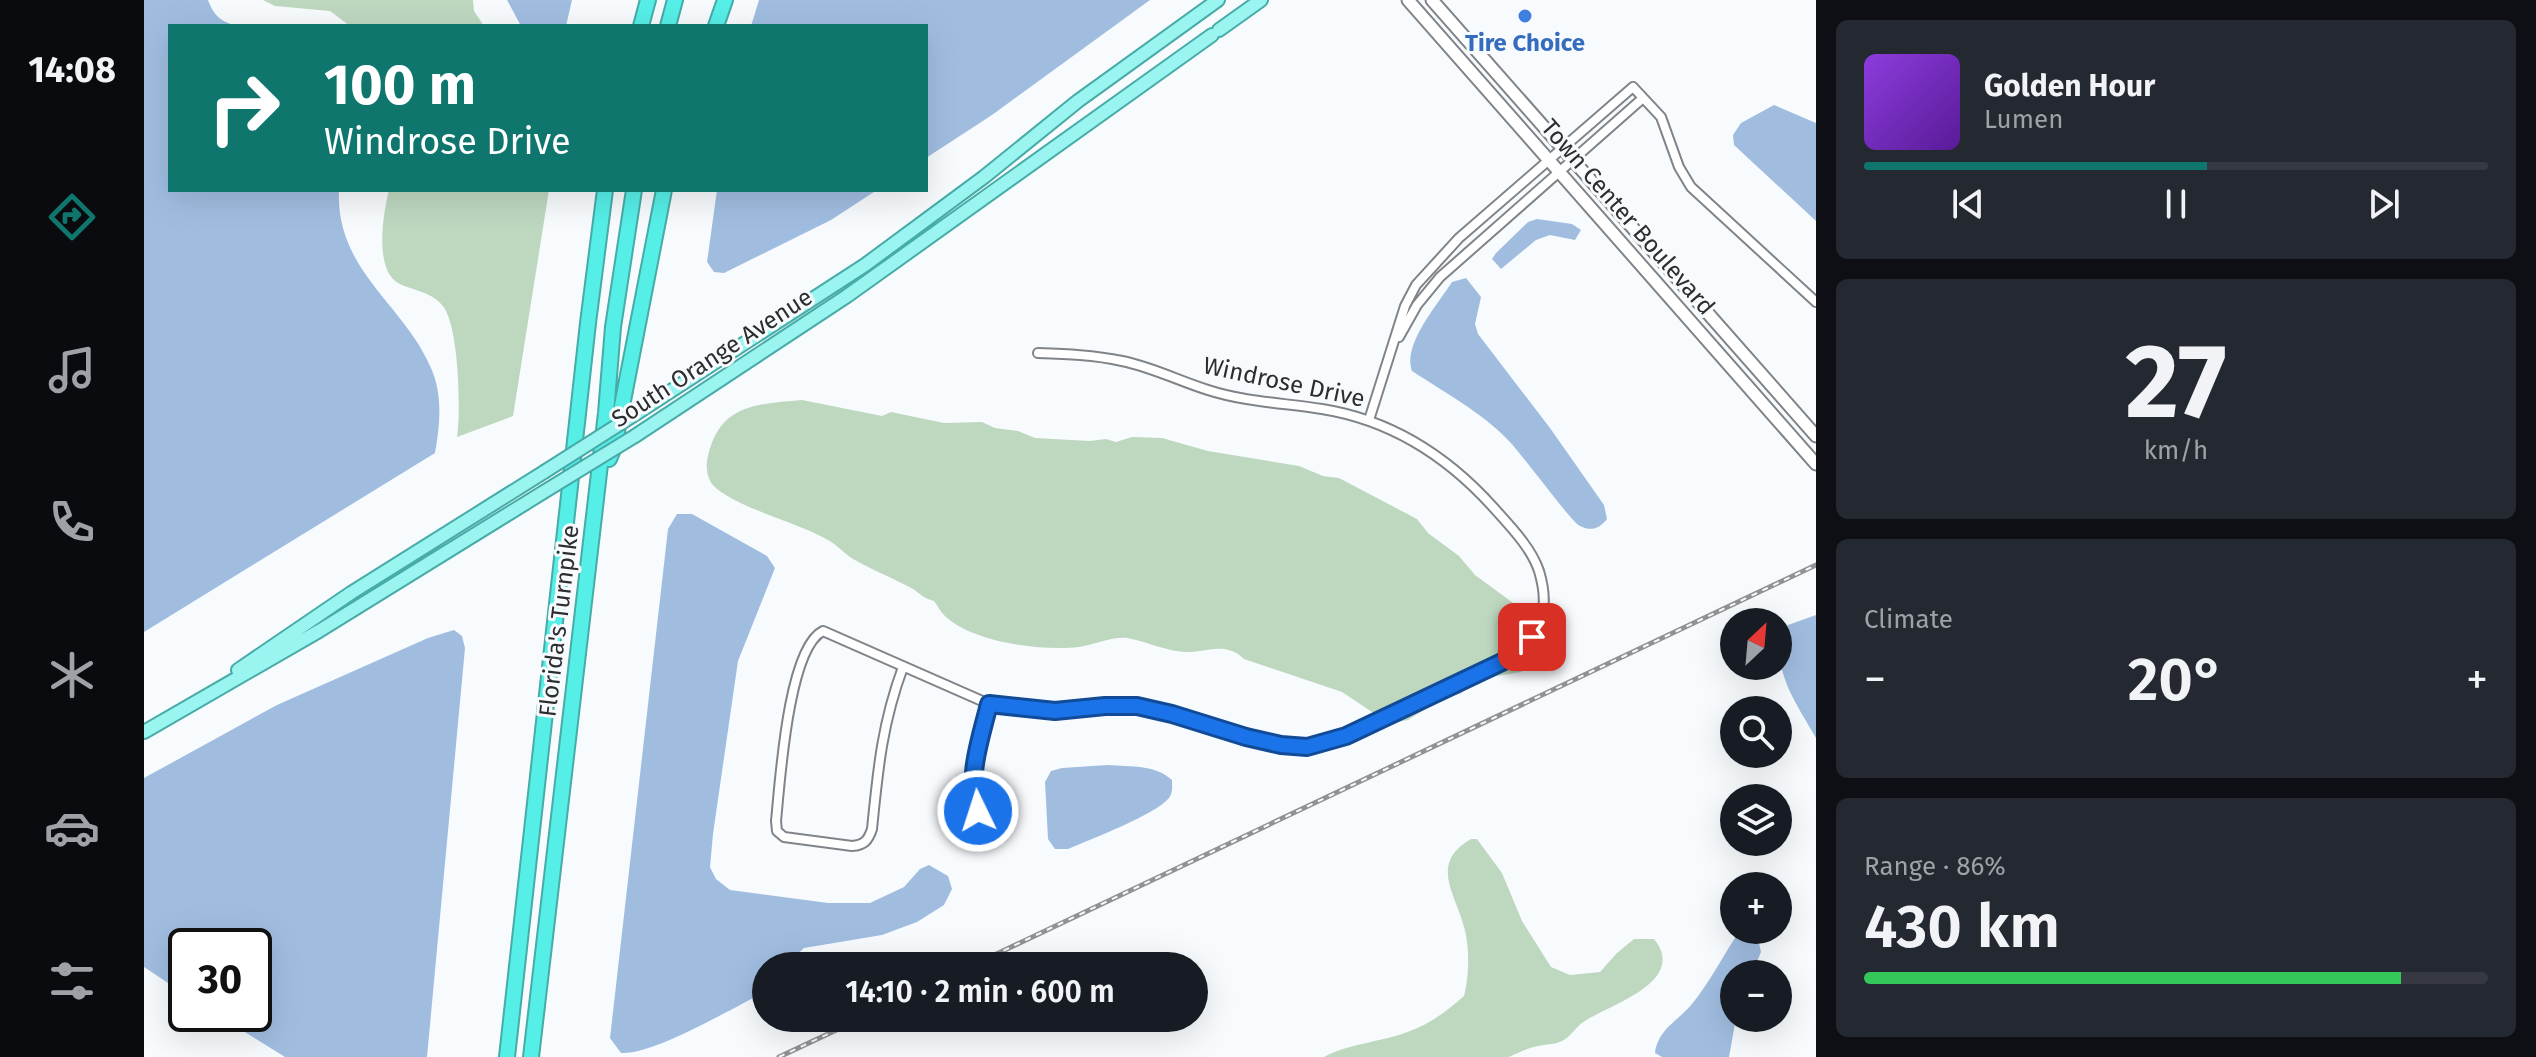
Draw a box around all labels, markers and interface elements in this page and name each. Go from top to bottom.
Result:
marker: Tire Choice [1516,7,1534,25]
place label: Tire Choice [1465,29,1585,57]
text: 14:08 [28,48,116,92]
text: 100 m [324,52,476,119]
icon: right [192,56,296,160]
text: Golden Hour [1984,68,2155,104]
text: Lumen [1984,104,2063,135]
street label: Town Center Boulevard [1536,114,1720,320]
text: Windrose Drive [324,120,571,164]
icon: previous [1946,182,1990,226]
icon: pause [2154,182,2198,226]
icon: next [2362,182,2406,226]
icon: directions [44,189,100,245]
street label: South Orange Avenue [606,283,818,433]
text: 27 [2125,320,2227,445]
icon: music [44,342,100,398]
street label: Windrose Drive [1201,351,1367,413]
text: km/h [2144,435,2208,466]
icon: phone [44,494,100,550]
street label: Florida's Turnpike [533,523,585,719]
pin [1498,603,1566,671]
text: Climate [1864,604,1953,635]
north arrow [1720,608,1792,680]
map controls [1720,608,1792,1032]
icon: arrive [1510,615,1554,659]
text: 20° [2128,644,2224,716]
icon: climate [44,647,100,703]
text: − [1864,653,1886,706]
text: + [2466,653,2488,706]
button: search [1720,696,1792,768]
position arrow [936,769,1020,853]
button: layers [1720,784,1792,856]
icon: car [44,800,100,856]
text: Range · 86% [1864,851,2006,882]
button: + [1720,872,1792,944]
text: 430 km [1864,891,2060,963]
speed limit sign: 30 [168,928,272,1032]
icon: filters [44,953,100,1009]
button: − [1720,960,1792,1032]
text: 14:10 · 2 min · 600 m [845,974,1115,1010]

